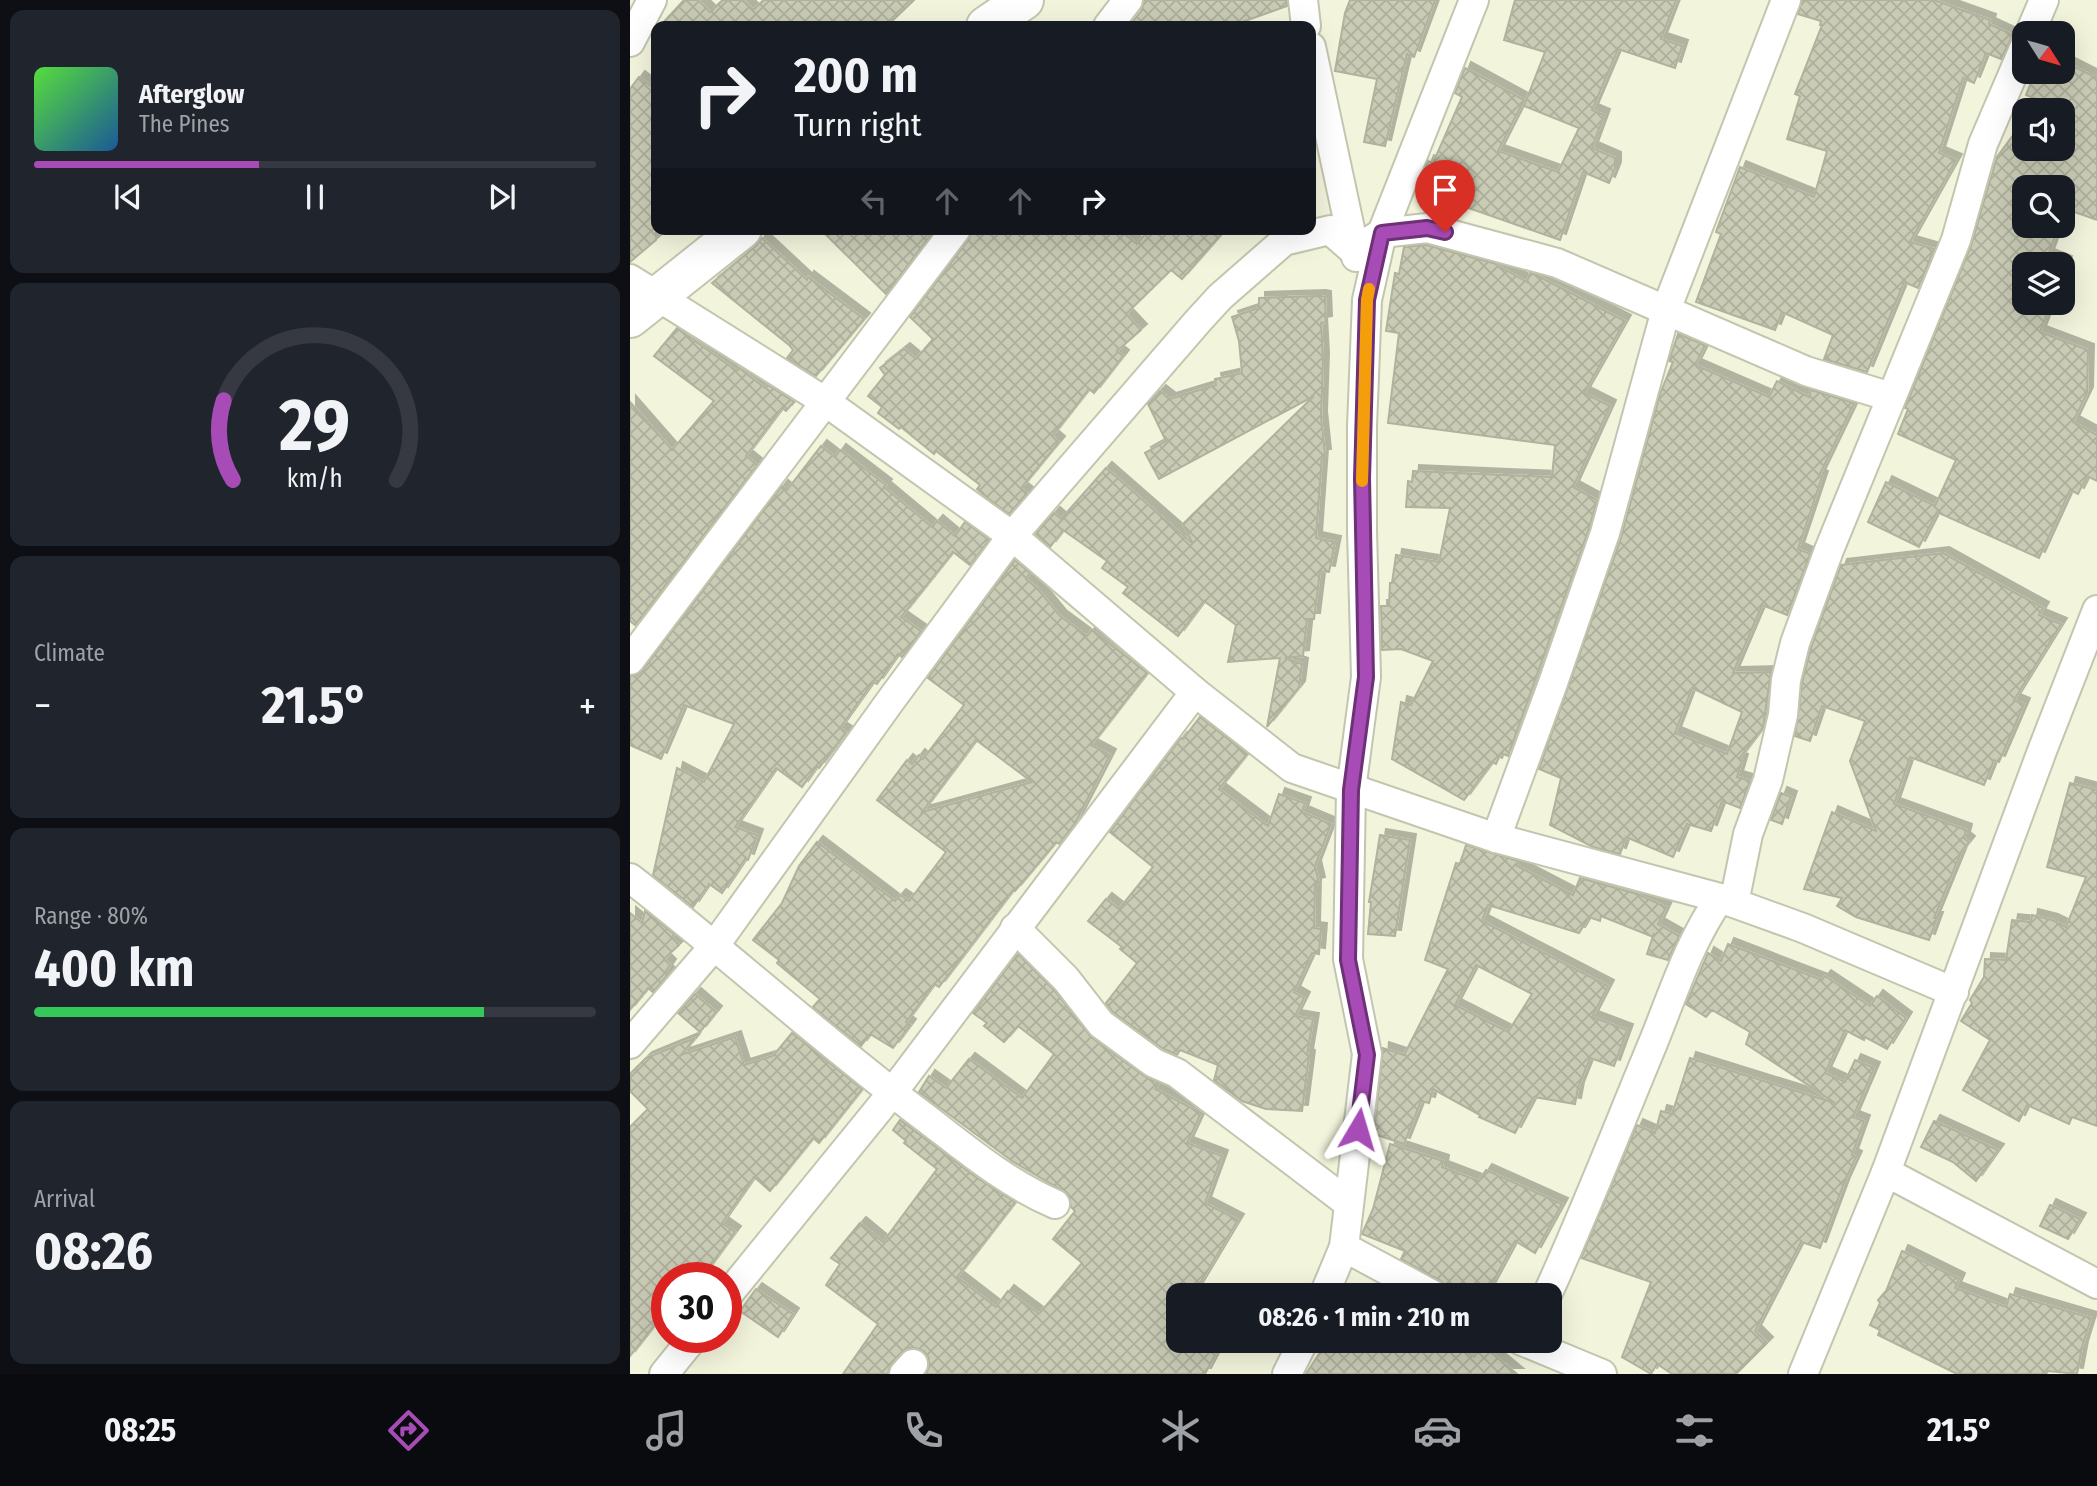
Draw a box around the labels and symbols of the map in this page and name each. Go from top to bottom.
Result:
north arrow [2012,21,2076,84]
pin [1415,160,1475,232]
position arrow [1321,1092,1395,1166]
speed limit sign: 30 [651,1262,742,1353]

